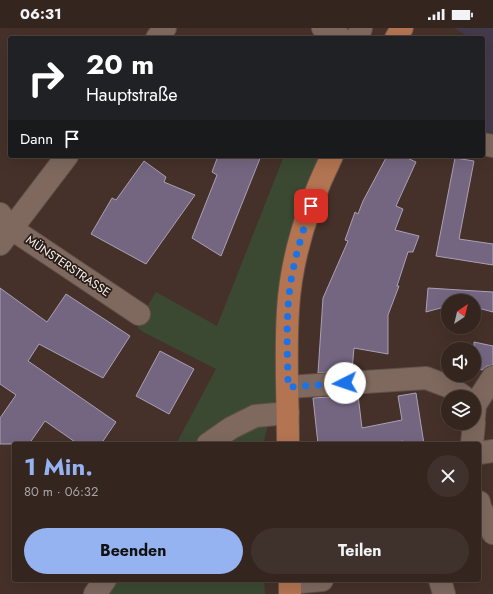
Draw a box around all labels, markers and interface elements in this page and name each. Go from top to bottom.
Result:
text: 06:31 [20,3,62,25]
text: 20 m [86,44,154,85]
icon: right [20,52,72,104]
text: Hauptstraße [86,82,177,108]
text: Dann [20,128,53,150]
icon: arrive [61,128,83,150]
pin [294,189,328,223]
icon: arrive [300,195,322,217]
street label: MÜNSTERSTRASSE [22,231,114,301]
north arrow [441,294,481,334]
map controls [441,294,481,430]
button: sound [441,342,481,382]
position arrow [324,362,366,404]
button: layers [441,390,481,430]
text: 1 Min. [24,449,93,484]
button: close [427,455,469,497]
text: 80 m · 06:32 [24,482,98,501]
button: Beenden [24,528,243,574]
button: Teilen [251,528,469,574]

